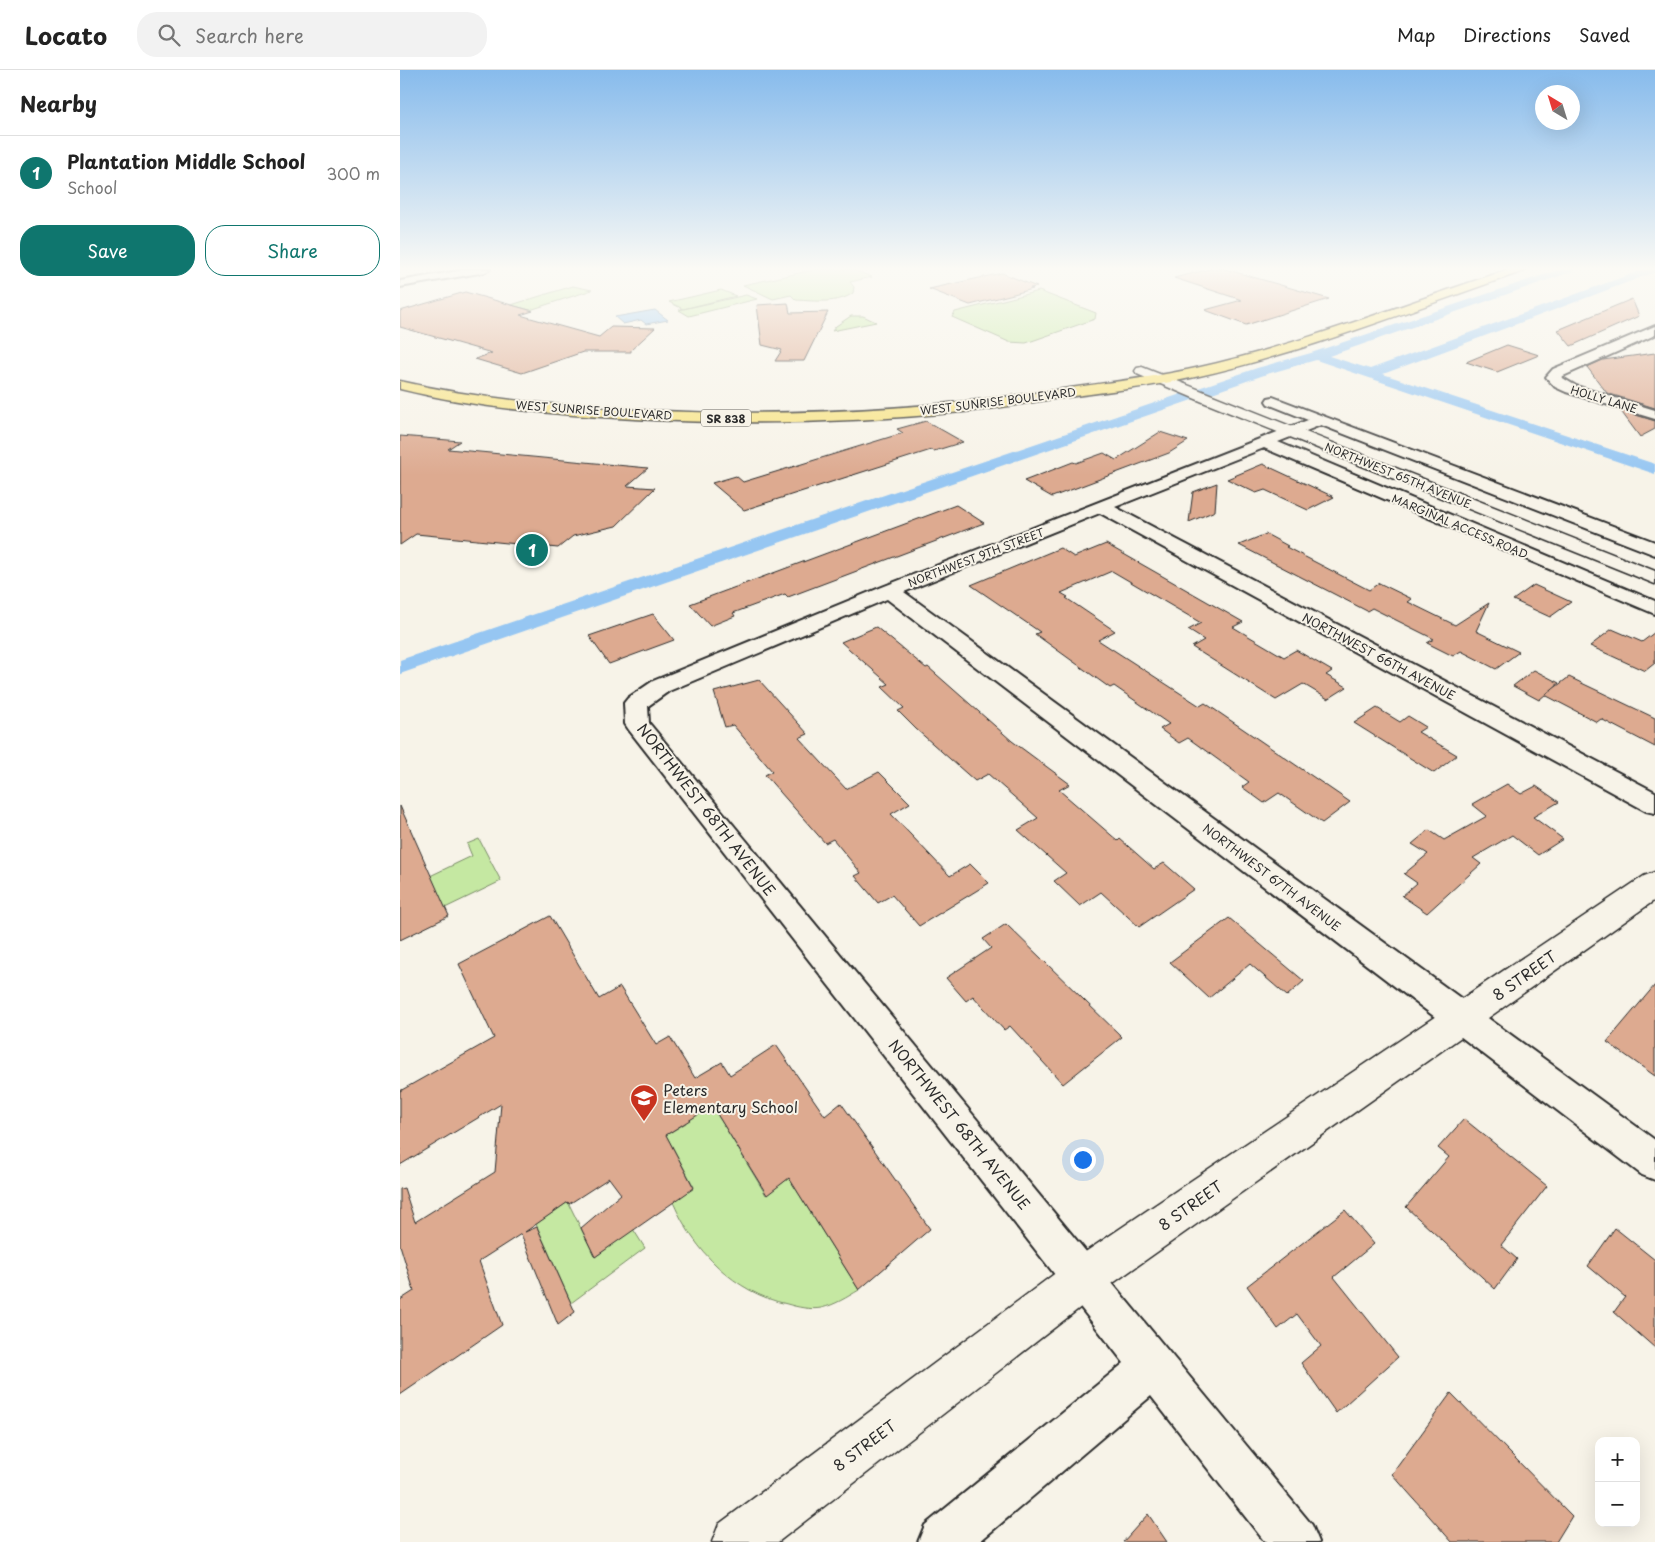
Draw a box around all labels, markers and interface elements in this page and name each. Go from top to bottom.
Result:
search box [137,12,487,57]
text: Locato [25,17,107,53]
icon: search [155,21,183,49]
text: Search here [195,21,304,49]
text: Map [1397,21,1435,48]
text: Directions [1463,21,1551,48]
text: Saved [1579,21,1630,48]
north arrow [1535,85,1580,130]
text: Nearby [20,87,97,119]
text: Plantation Middle School [67,147,305,175]
text: 1 [32,161,40,185]
text: 300 m [326,161,380,185]
text: School [67,175,117,199]
button: Save [20,225,195,276]
button: Share [205,225,380,276]
street label: HOLLY LANE [1568,381,1640,417]
street label: WEST SUNRISE BOULEVARD [919,383,1077,419]
street label: WEST SUNRISE BOULEVARD [515,396,673,424]
road number: SR 838 [701,409,751,426]
street label: NORTHWEST 65TH AVENUE [1322,438,1474,512]
street label: MARGINAL ACCESS ROAD [1389,490,1531,562]
street label: NORTHWEST 9TH STREET [905,523,1047,591]
pin: 1 [516,531,548,569]
street label: NORTHWEST 66TH AVENUE [1299,608,1459,704]
street label: NORTHWEST 68TH AVENUE [632,718,782,900]
street label: NORTHWEST 67TH AVENUE [1199,819,1345,935]
street label: 8 STREET [1487,944,1561,1006]
street label: NORTHWEST 68TH AVENUE [884,1034,1036,1214]
place label: Peters Elementary School [663,1078,798,1118]
school or university icon: Peters Elementary School [629,1083,659,1122]
your location [1070,1147,1096,1173]
street label: 8 STREET [1153,1174,1227,1236]
street label: 8 STREET [828,1413,901,1476]
map controls [1595,1437,1640,1527]
button: + [1595,1437,1640,1482]
button: − [1595,1482,1640,1527]

